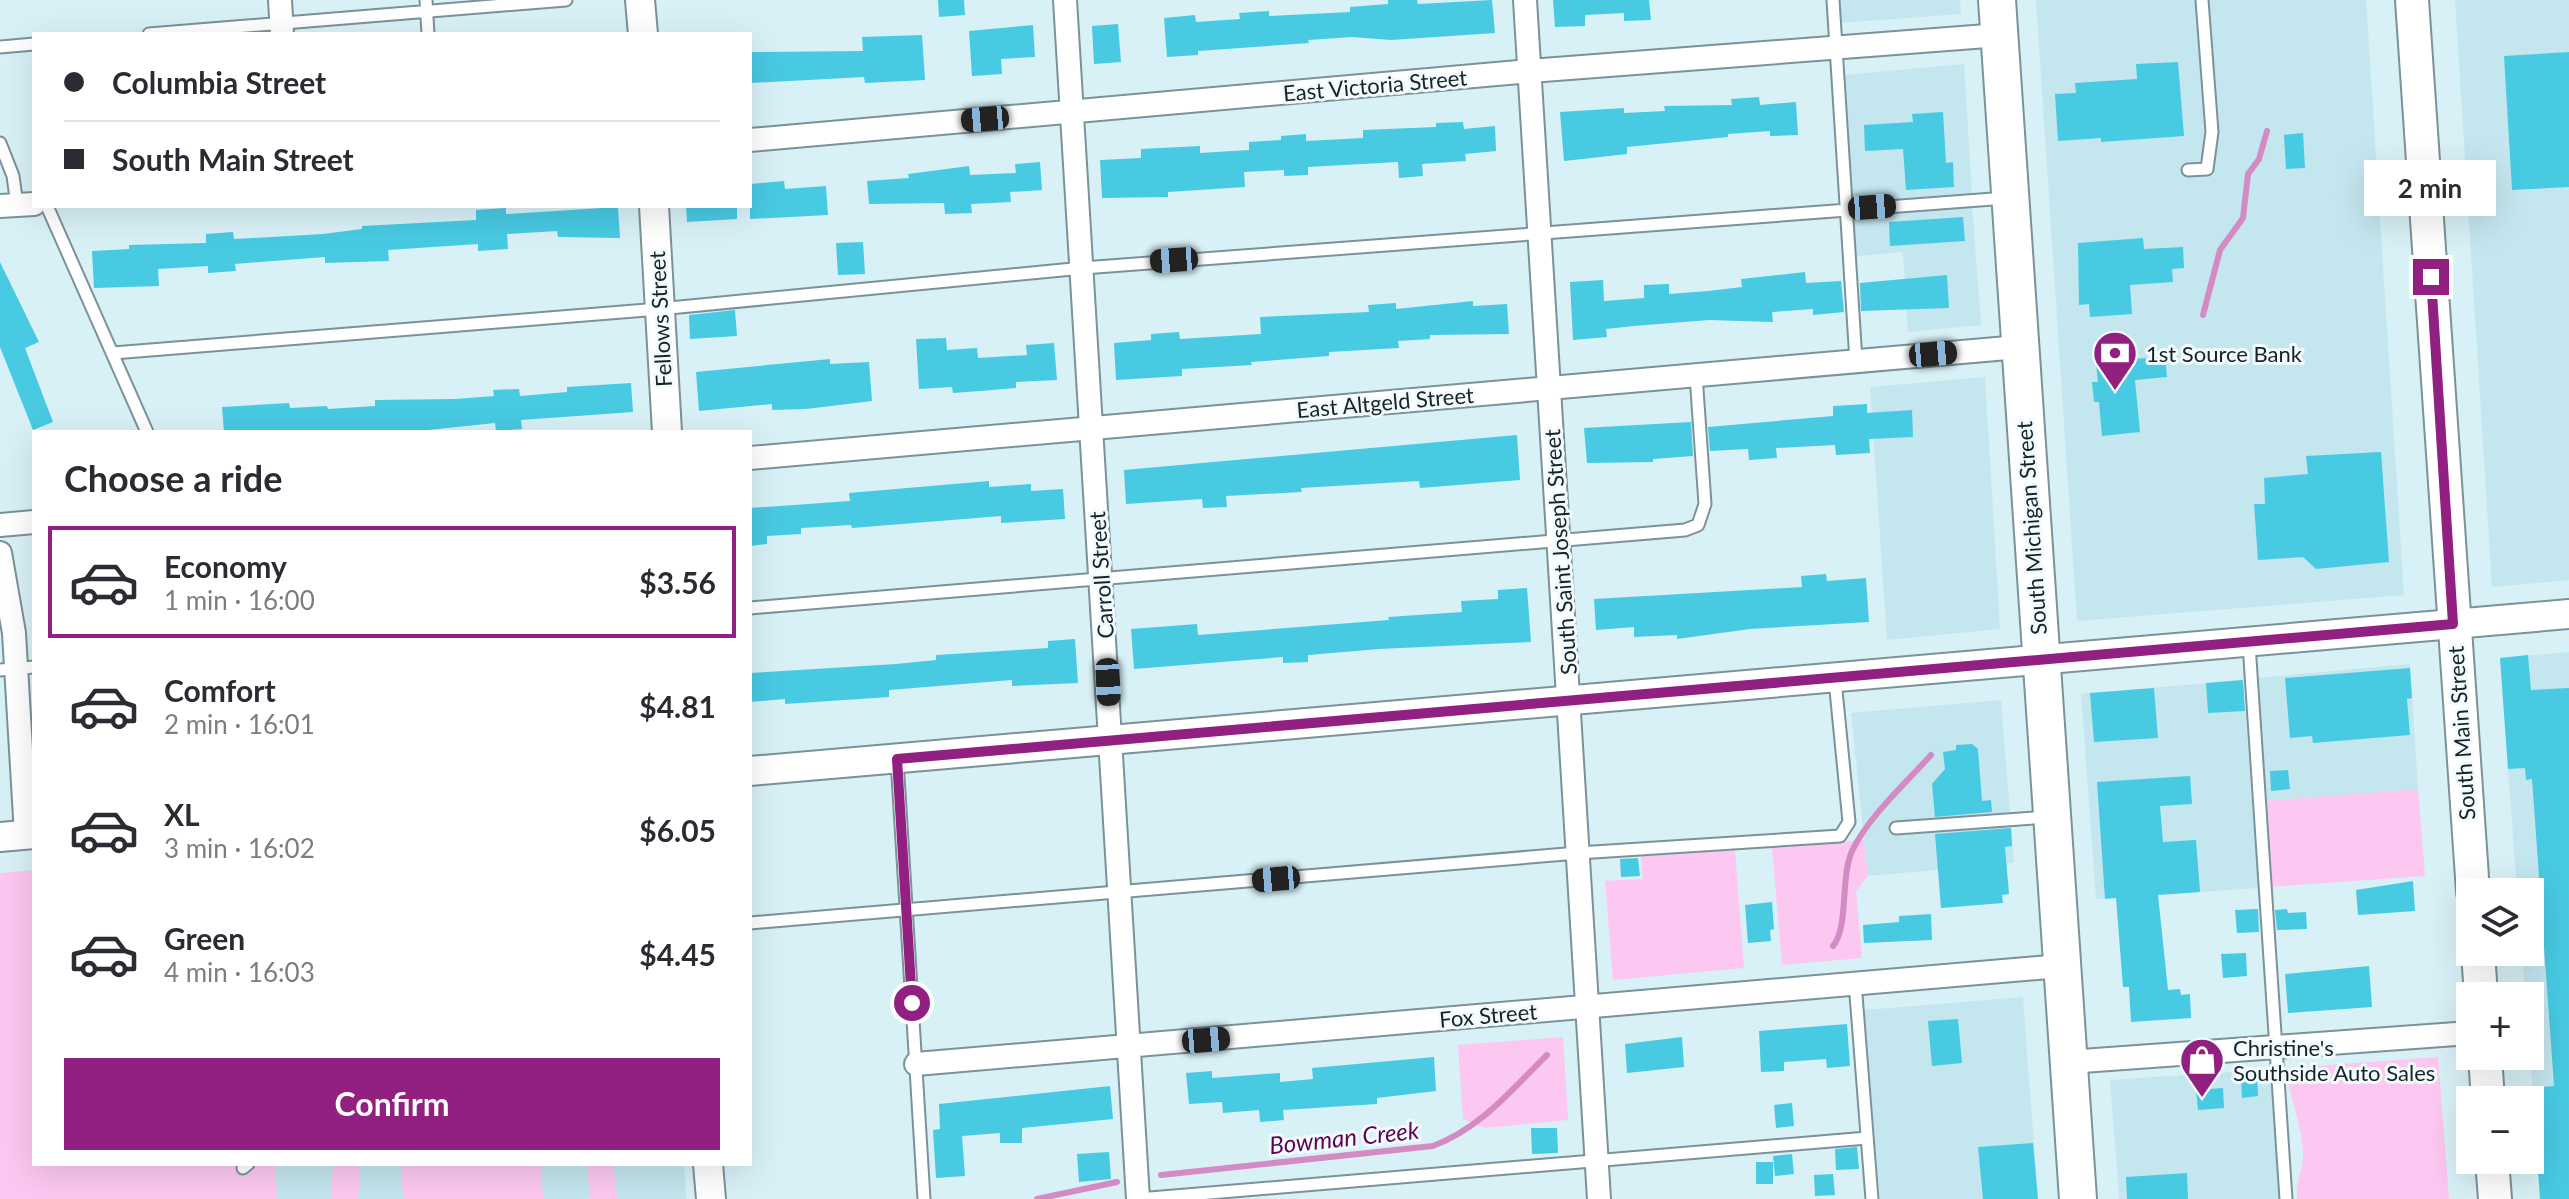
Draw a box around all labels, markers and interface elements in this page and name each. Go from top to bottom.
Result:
text: Columbia Street [112,64,326,100]
street label: East Victoria Street [1282,64,1468,106]
car [960,105,1010,133]
text: South Main Street [112,141,354,177]
callout: 2 min [2365,161,2497,217]
text: 2 min [2398,172,2462,204]
car [1847,193,1897,221]
car [1149,246,1199,274]
street label: Fellows Street [643,250,677,388]
route end [2413,259,2449,295]
bank icon: 1st Source Bank [2091,329,2139,392]
car [1908,340,1958,368]
place label: 1st Source Bank [2146,340,2303,367]
street label: East Altgeld Street [1295,381,1475,423]
street label: South Michigan Street [2010,420,2052,636]
street label: South Saint Joseph Street [1538,428,1582,676]
text: Choose a ride [64,456,283,500]
street label: Carroll Street [1083,510,1119,640]
icon: car [68,546,140,618]
text: Economy [164,548,287,584]
text: $3.56 [639,564,716,600]
text: 1 min · 16:00 [164,584,315,616]
street label: South Main Street [2441,645,2481,821]
car [1095,657,1121,707]
icon: car [68,670,140,742]
text: Comfort [164,672,276,708]
text: $4.81 [639,688,716,724]
text: 2 min · 16:01 [164,708,315,740]
icon: car [68,794,140,866]
text: XL [164,796,200,832]
text: $6.05 [639,812,716,848]
text: 3 min · 16:02 [164,832,315,864]
car [1251,865,1301,893]
map controls [2456,878,2544,1174]
button: layers [2456,878,2544,966]
icon: car [68,918,140,990]
text: Green [164,920,245,956]
text: $4.45 [639,936,716,972]
text: 4 min · 16:03 [164,956,315,988]
button: + [2456,982,2544,1070]
route start [894,985,930,1021]
street label: Fox Street [1438,997,1538,1033]
car [1181,1026,1231,1054]
place label: Christine's Southside Auto Sales [2233,1034,2435,1086]
shop icon: Christine's Southside Auto Sales [2178,1036,2226,1099]
button: Confirm [64,1058,720,1150]
button: − [2456,1086,2544,1174]
water label: Bowman Creek [1268,1115,1421,1159]

